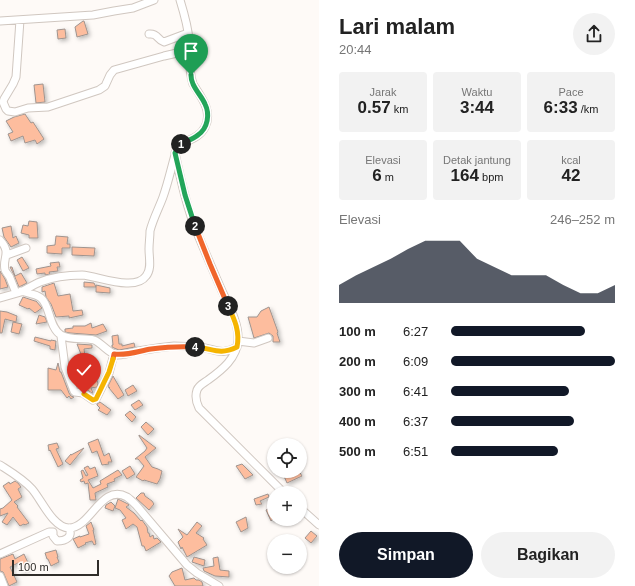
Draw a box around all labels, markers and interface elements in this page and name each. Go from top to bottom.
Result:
button: share [573,13,615,55]
text: Lari malam [339,14,455,39]
pin [174,34,208,75]
icon: arrive [180,40,202,62]
text: 20:44 [339,42,372,57]
text: Jarak [370,86,396,98]
text: Waktu [462,86,492,98]
text: Pace [558,86,584,98]
text: 0.57 [358,98,391,117]
text: 3:44 [460,98,494,117]
text: 6:33 [544,98,578,117]
text: km [391,103,408,115]
text: /km [578,103,598,115]
pin: 1 [171,134,191,154]
text: 1 [178,138,184,150]
text: Elevasi [365,154,401,166]
text: Detak jantung [443,154,511,166]
text: kcal [561,154,581,166]
text: 6 [372,166,382,185]
text: 164 [451,166,479,185]
text: 42 [562,166,580,185]
text: m [382,171,394,183]
text: bpm [479,171,503,183]
text: Elevasi [339,212,381,227]
text: 246–252 m [550,212,615,227]
pin: 2 [185,216,205,236]
text: 2 [192,220,198,232]
pin: 3 [218,296,238,316]
text: 3 [225,300,231,312]
text: 100 m [339,324,376,339]
text: 6:27 [403,324,428,339]
pin: 4 [185,337,205,357]
text: 4 [192,341,198,353]
pin [67,353,101,394]
text: 200 m [339,354,376,369]
text: 6:09 [403,354,428,369]
icon: check [73,359,95,381]
text: 300 m [339,384,376,399]
text: 6:41 [403,384,428,399]
text: 400 m [339,414,376,429]
text: 6:37 [403,414,428,429]
map controls [267,438,307,574]
button: locate [267,438,307,478]
text: 500 m [339,444,376,459]
text: 6:51 [403,444,428,459]
button: + [267,486,307,526]
button: Simpan [339,532,473,578]
button: Bagikan [481,532,615,578]
button: − [267,534,307,574]
scale bar [12,558,99,577]
text: 100 m [18,561,49,573]

